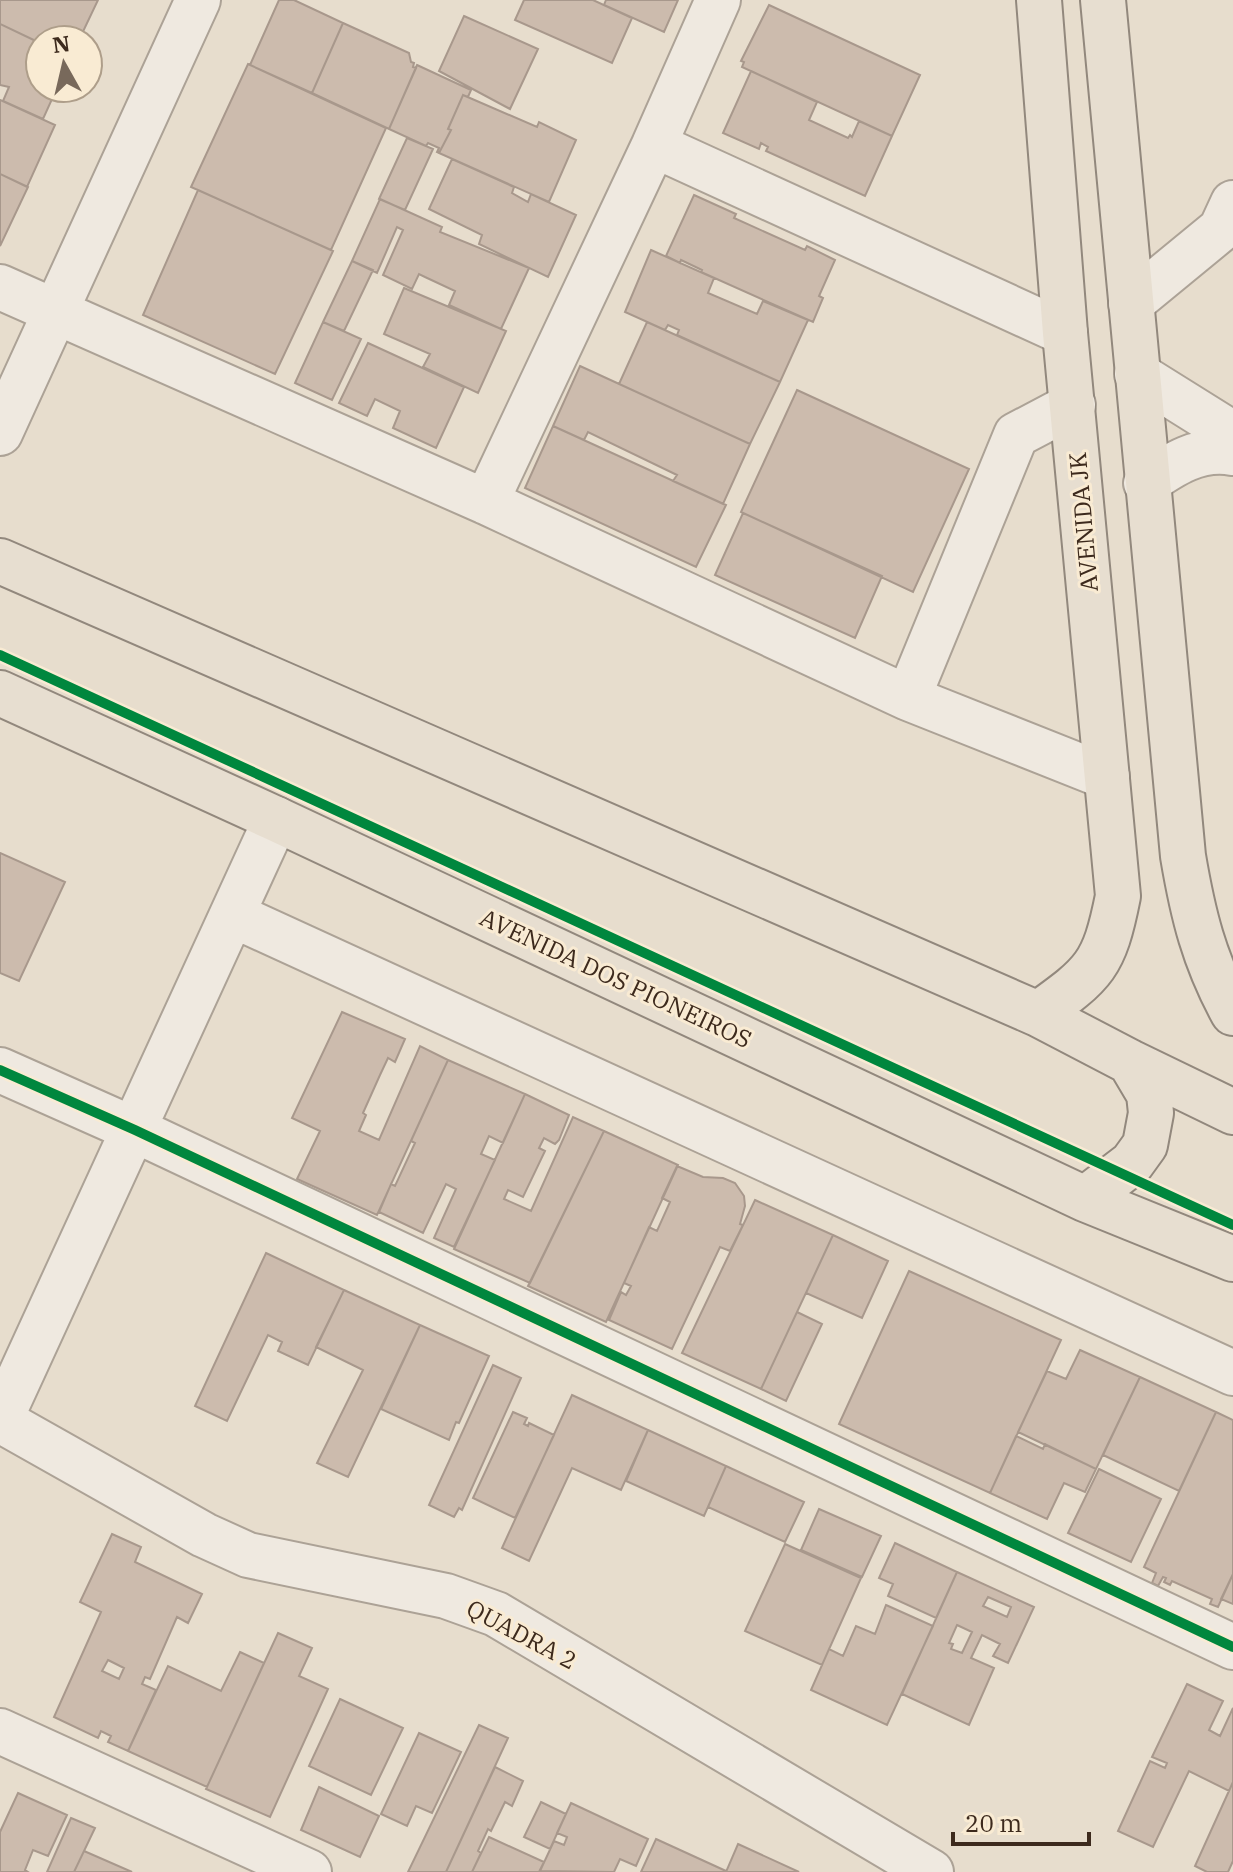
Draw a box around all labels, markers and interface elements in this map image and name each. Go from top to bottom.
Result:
north arrow [24,24,104,104]
text: N [51,28,72,59]
street label: AVENIDA JK [1061,451,1105,593]
street label: AVENIDA DOS PIONEIROS [475,901,757,1055]
street label: QUADRA 2 [461,1592,583,1676]
scale bar [953,1796,1089,1846]
text: 20 m [965,1807,1022,1839]

